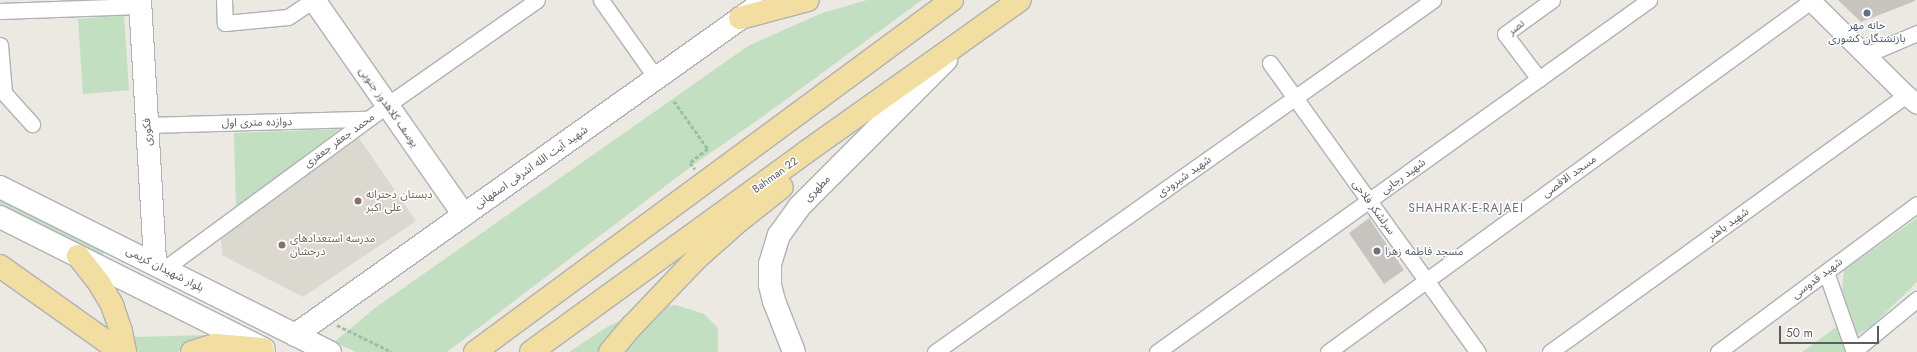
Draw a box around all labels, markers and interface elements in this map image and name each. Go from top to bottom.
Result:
marker: خانه مهر بازنشتگان کشوری [1862,8,1872,18]
street label: نصر [1505,16,1527,38]
place label: خانه مهر بازنشتگان کشوری [1828,19,1906,45]
street label: یوسف کلاهدوز جنوبی [356,65,422,149]
street label: محمد جعفر جعفری [301,110,377,170]
street label: دوازده متری اول [222,115,292,129]
street label: فکوری [140,118,154,146]
street label: شهید آیت الله اشرفی اصفهانی [472,123,590,211]
street label: مسجد الاقصی [1539,152,1599,200]
street label: شهید شیرودی [1154,153,1214,199]
street label: Bahman 22 [750,154,800,196]
street label: شهید رجایی [1378,155,1428,197]
street label: مطهری [801,172,833,204]
street label: سرلشکر فلاحی [1350,177,1398,237]
place label: دبستان دخترانه علی اکبر [366,188,433,214]
marker: دبستان دخترانه علی اکبر [353,196,363,206]
district label: SHAHRAK-E-RAJAEI [1408,202,1524,216]
street label: شهید باهنر [1705,205,1751,243]
place label: مدرسه استعدادهای درخشان [290,232,375,258]
marker: مدرسه استعدادهای درخشان [277,240,287,250]
street label: بلوار شهیدان کریمی [124,244,206,294]
place label: مسجد فاطمه زهرا [1385,244,1463,258]
marker: مسجد فاطمه زهرا [1372,246,1382,256]
street label: شهید قدوسی [1789,255,1845,301]
scale bar [1781,318,1881,344]
text: 50 m [1786,324,1813,342]

